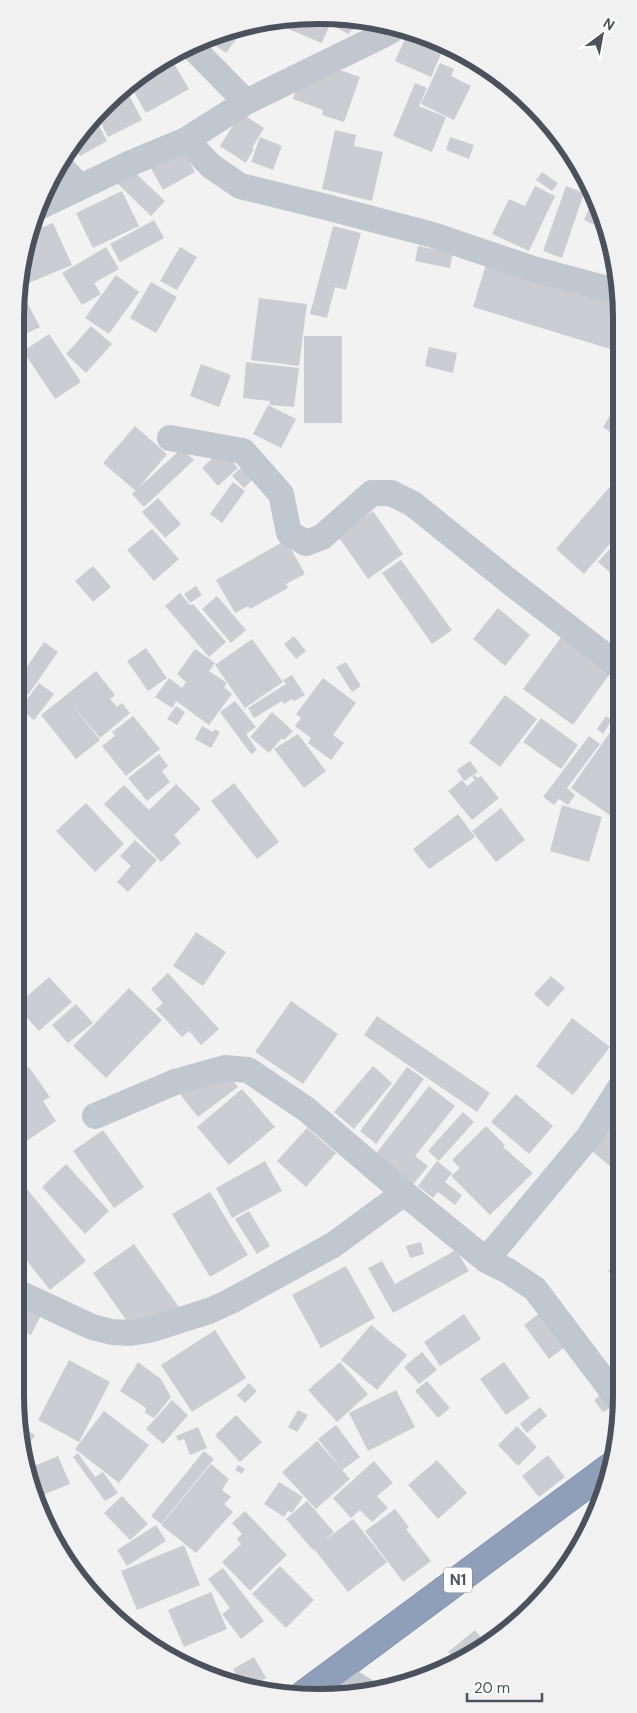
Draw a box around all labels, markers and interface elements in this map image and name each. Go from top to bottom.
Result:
north arrow [577,10,627,60]
text: N [600,14,618,34]
road number: N1 [444,1568,472,1592]
scale bar [467,1670,542,1702]
text: 20 m [474,1678,510,1698]

